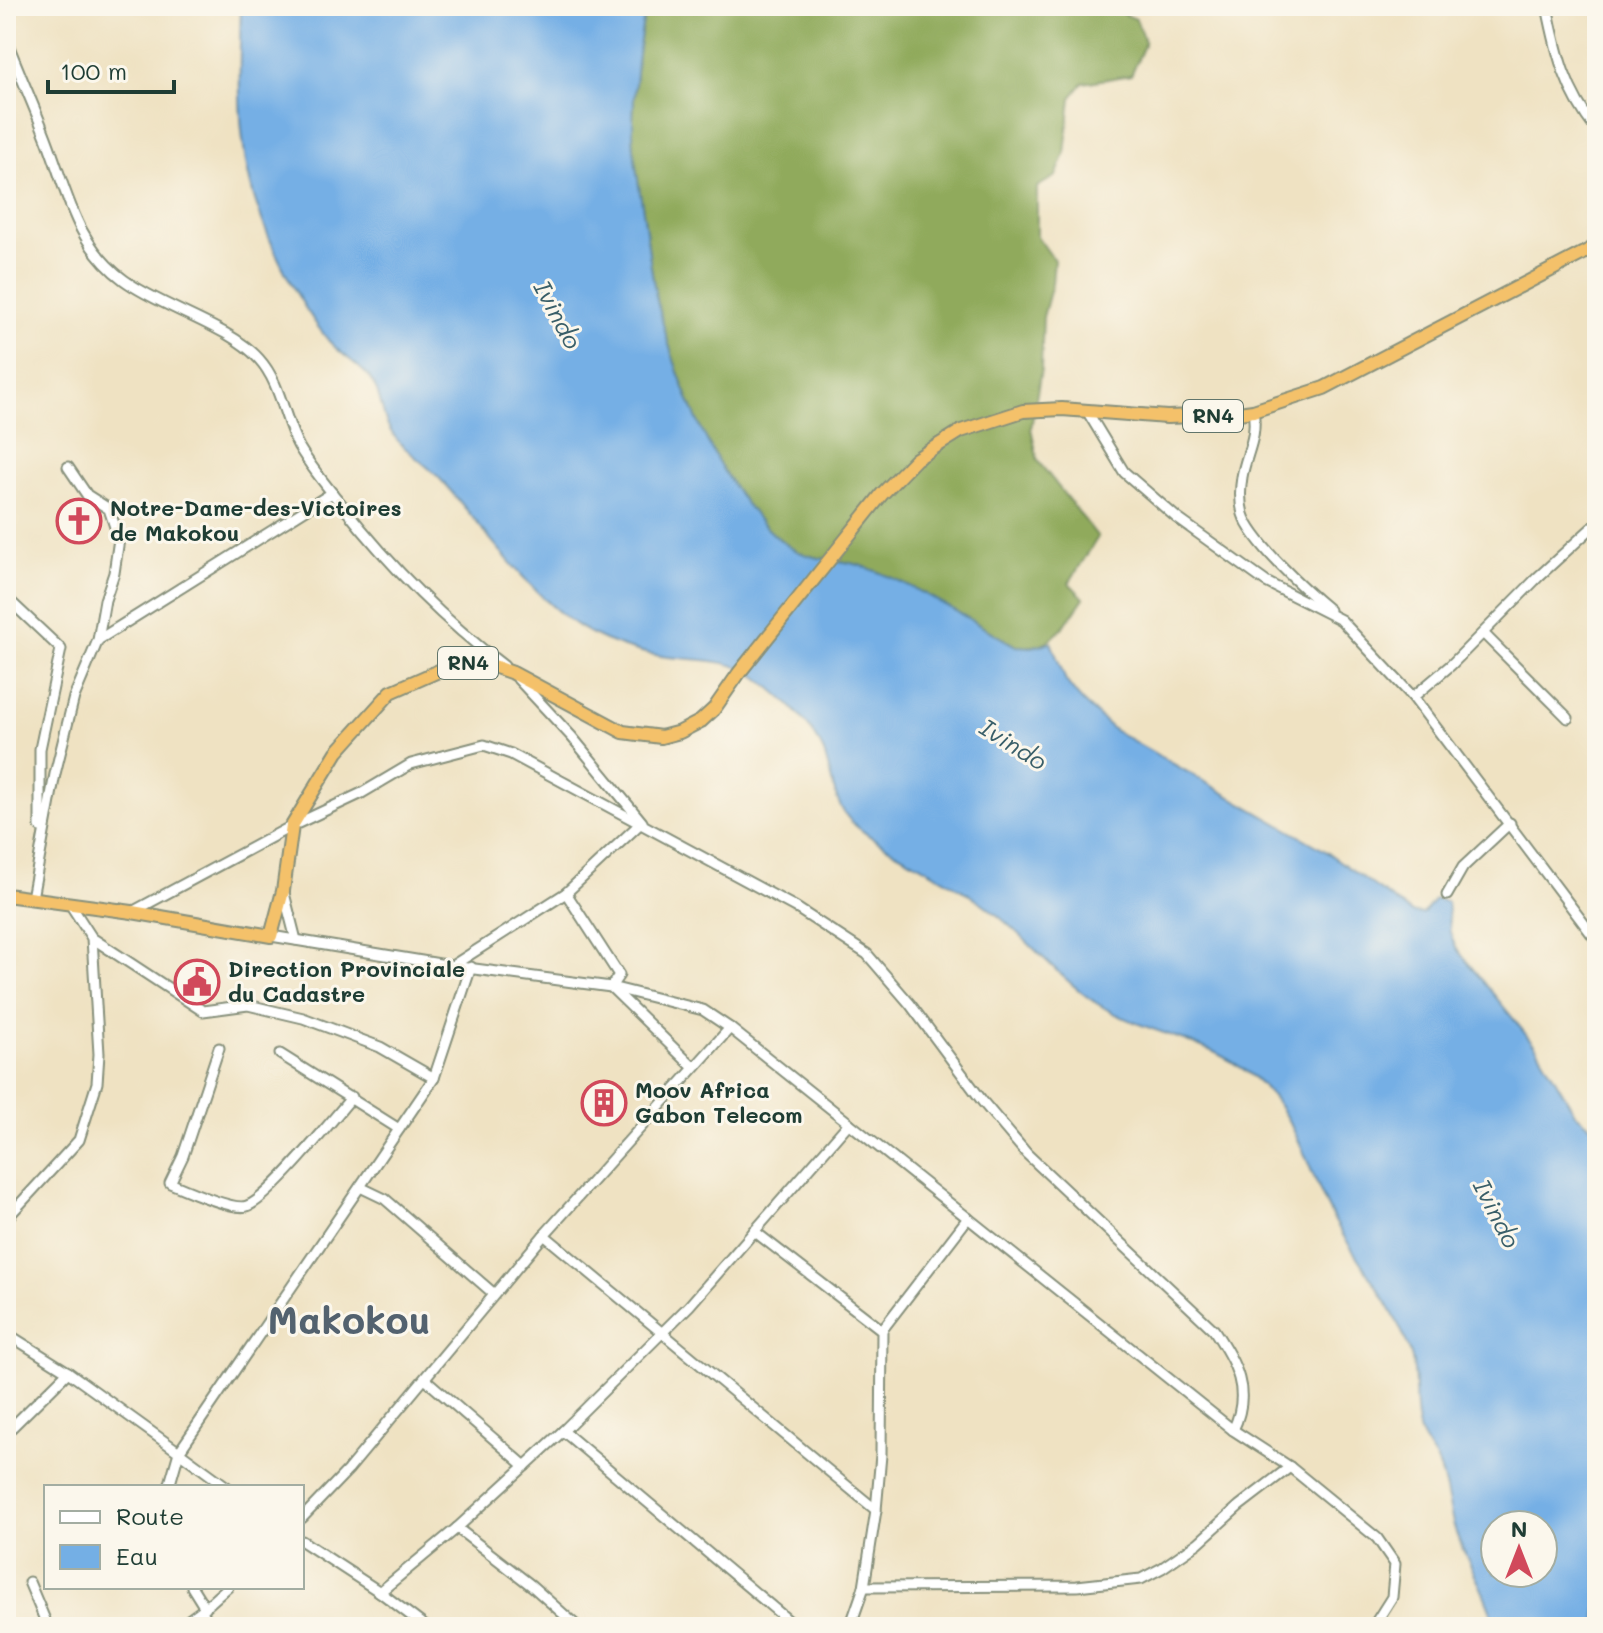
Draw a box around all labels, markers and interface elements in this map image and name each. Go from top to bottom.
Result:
scale bar [48,44,174,94]
text: 100 m [60,55,127,86]
water label: Ivindo [527,275,589,354]
road number: RN4 [1183,400,1243,432]
place label: Notre-Dame-des-Victoires de Makokou [110,493,402,547]
church icon: Notre-Dame-des-Victoires de Makokou [55,497,103,545]
road number: RN4 [438,647,498,679]
water label: Ivindo [975,711,1053,776]
place label: Direction Provinciale du Cadastre [228,954,465,1008]
public building icon: Direction Provinciale du Cadastre [173,958,221,1006]
place label: Moov Africa Gabon Telecom [635,1075,803,1129]
building icon: Moov Africa Gabon Telecom [580,1079,628,1127]
water label: Ivindo [1467,1174,1528,1253]
district label: Makokou [268,1294,430,1344]
legend [44,1485,304,1589]
text: Route [116,1500,184,1531]
north arrow [1479,1509,1559,1589]
text: N [1511,1514,1527,1543]
text: Eau [116,1540,158,1571]

